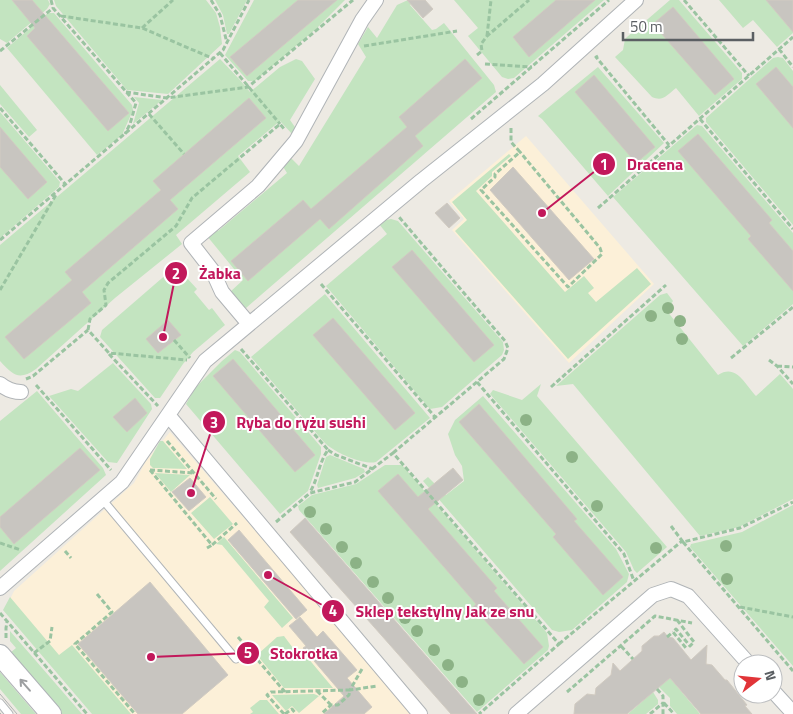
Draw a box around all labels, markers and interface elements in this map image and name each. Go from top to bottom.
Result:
scale bar [623,10,753,42]
text: 50 m [630,15,663,38]
callout: Dracena [592,149,693,180]
text: Dracena [627,152,683,176]
text: 1 [600,153,608,176]
callout: Żabka [164,258,251,289]
text: Żabka [199,261,241,285]
text: 2 [172,262,180,285]
callout: Ryba do ryżu sushi [201,407,376,438]
text: Ryba do ryżu sushi [236,410,366,434]
text: 3 [210,411,218,434]
callout: Sklep tekstylny Jak ze snu [320,595,544,626]
text: 4 [329,599,337,622]
text: Sklep tekstylny Jak ze snu [356,599,534,623]
callout: Stokrotka [235,638,348,669]
text: 5 [244,641,252,664]
text: Stokrotka [270,641,338,665]
north arrow [733,654,783,704]
text: N [760,668,782,683]
one-way arrow [20,678,31,691]

